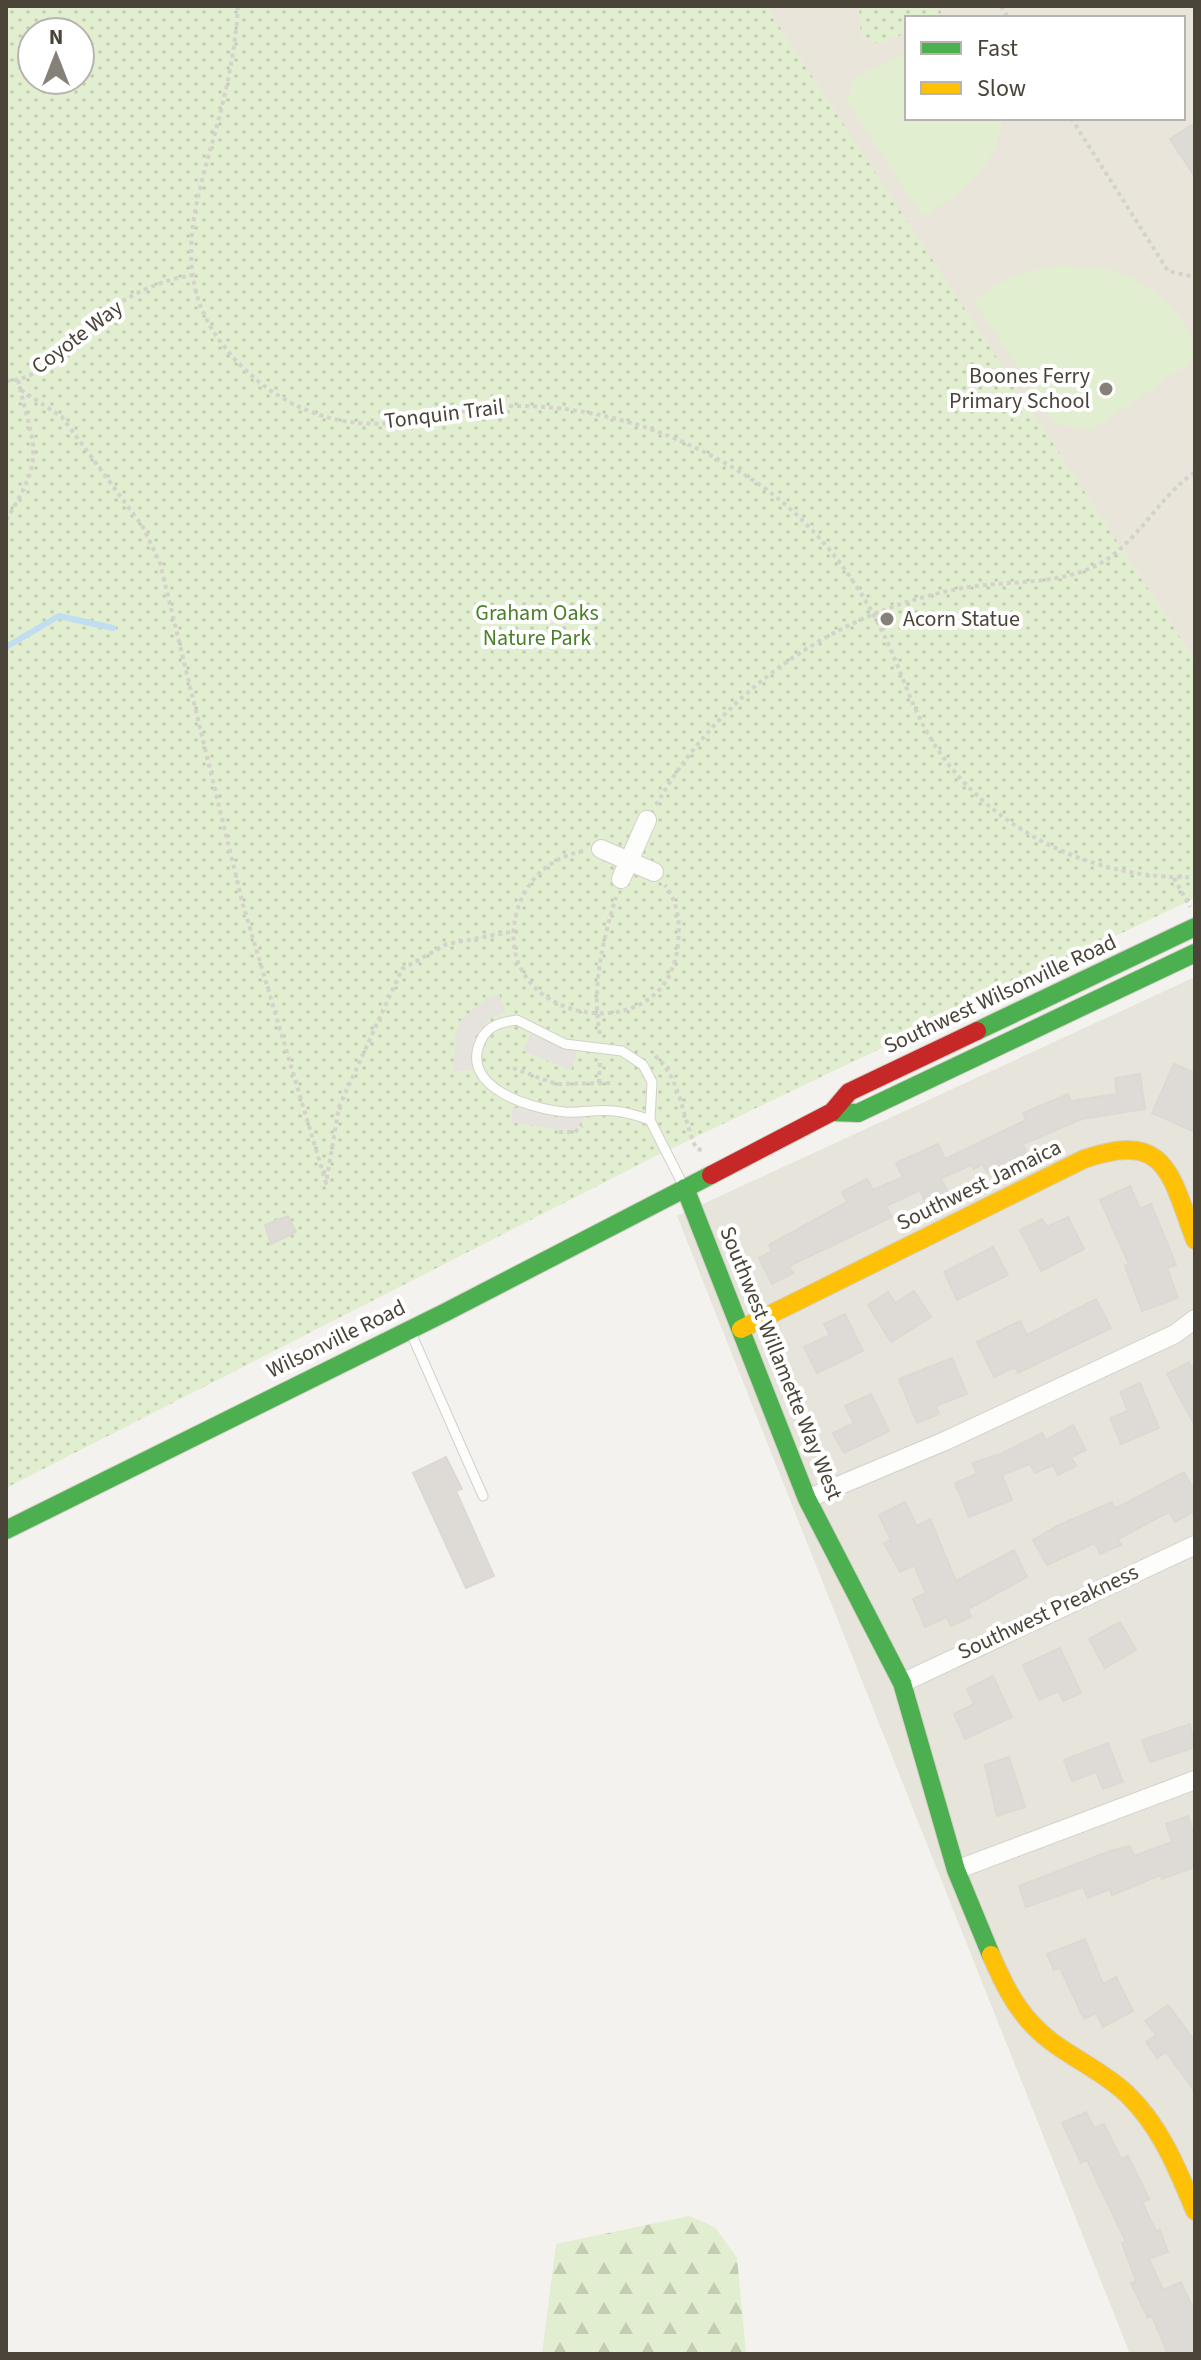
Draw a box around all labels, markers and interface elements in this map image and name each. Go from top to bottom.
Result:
north arrow [16,16,96,96]
legend [905,16,1185,120]
text: N [49,21,63,53]
text: Fast [977,31,1018,66]
text: Slow [977,71,1026,106]
street label: Coyote Way [25,292,130,382]
place label: Boones Ferry Primary School [949,360,1091,417]
marker: Boones Ferry Primary School [1097,380,1115,398]
street label: Tonquin Trail [382,391,506,437]
park label: Graham Oaks Nature Park [475,597,599,654]
place label: Acorn Statue [903,603,1020,635]
marker: Acorn Statue [878,610,896,628]
street label: Southwest Wilsonville Road [878,926,1122,1062]
street label: Southwest Jamaica [891,1131,1067,1239]
street label: Southwest Willamette Way West [711,1221,851,1505]
street label: Wilsonville Road [261,1292,411,1386]
street label: Southwest Preakness [952,1556,1144,1668]

